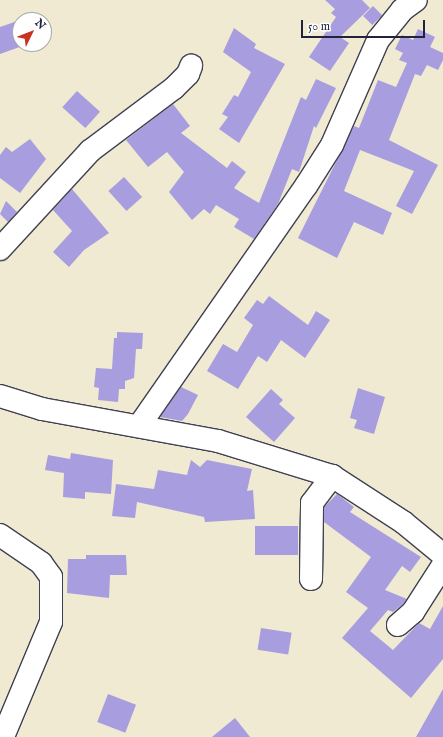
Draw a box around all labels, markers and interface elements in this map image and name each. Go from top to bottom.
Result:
north arrow [12,12,52,52]
scale bar [303,12,427,38]
text: N [32,16,48,33]
text: 50 m [308,19,330,34]

